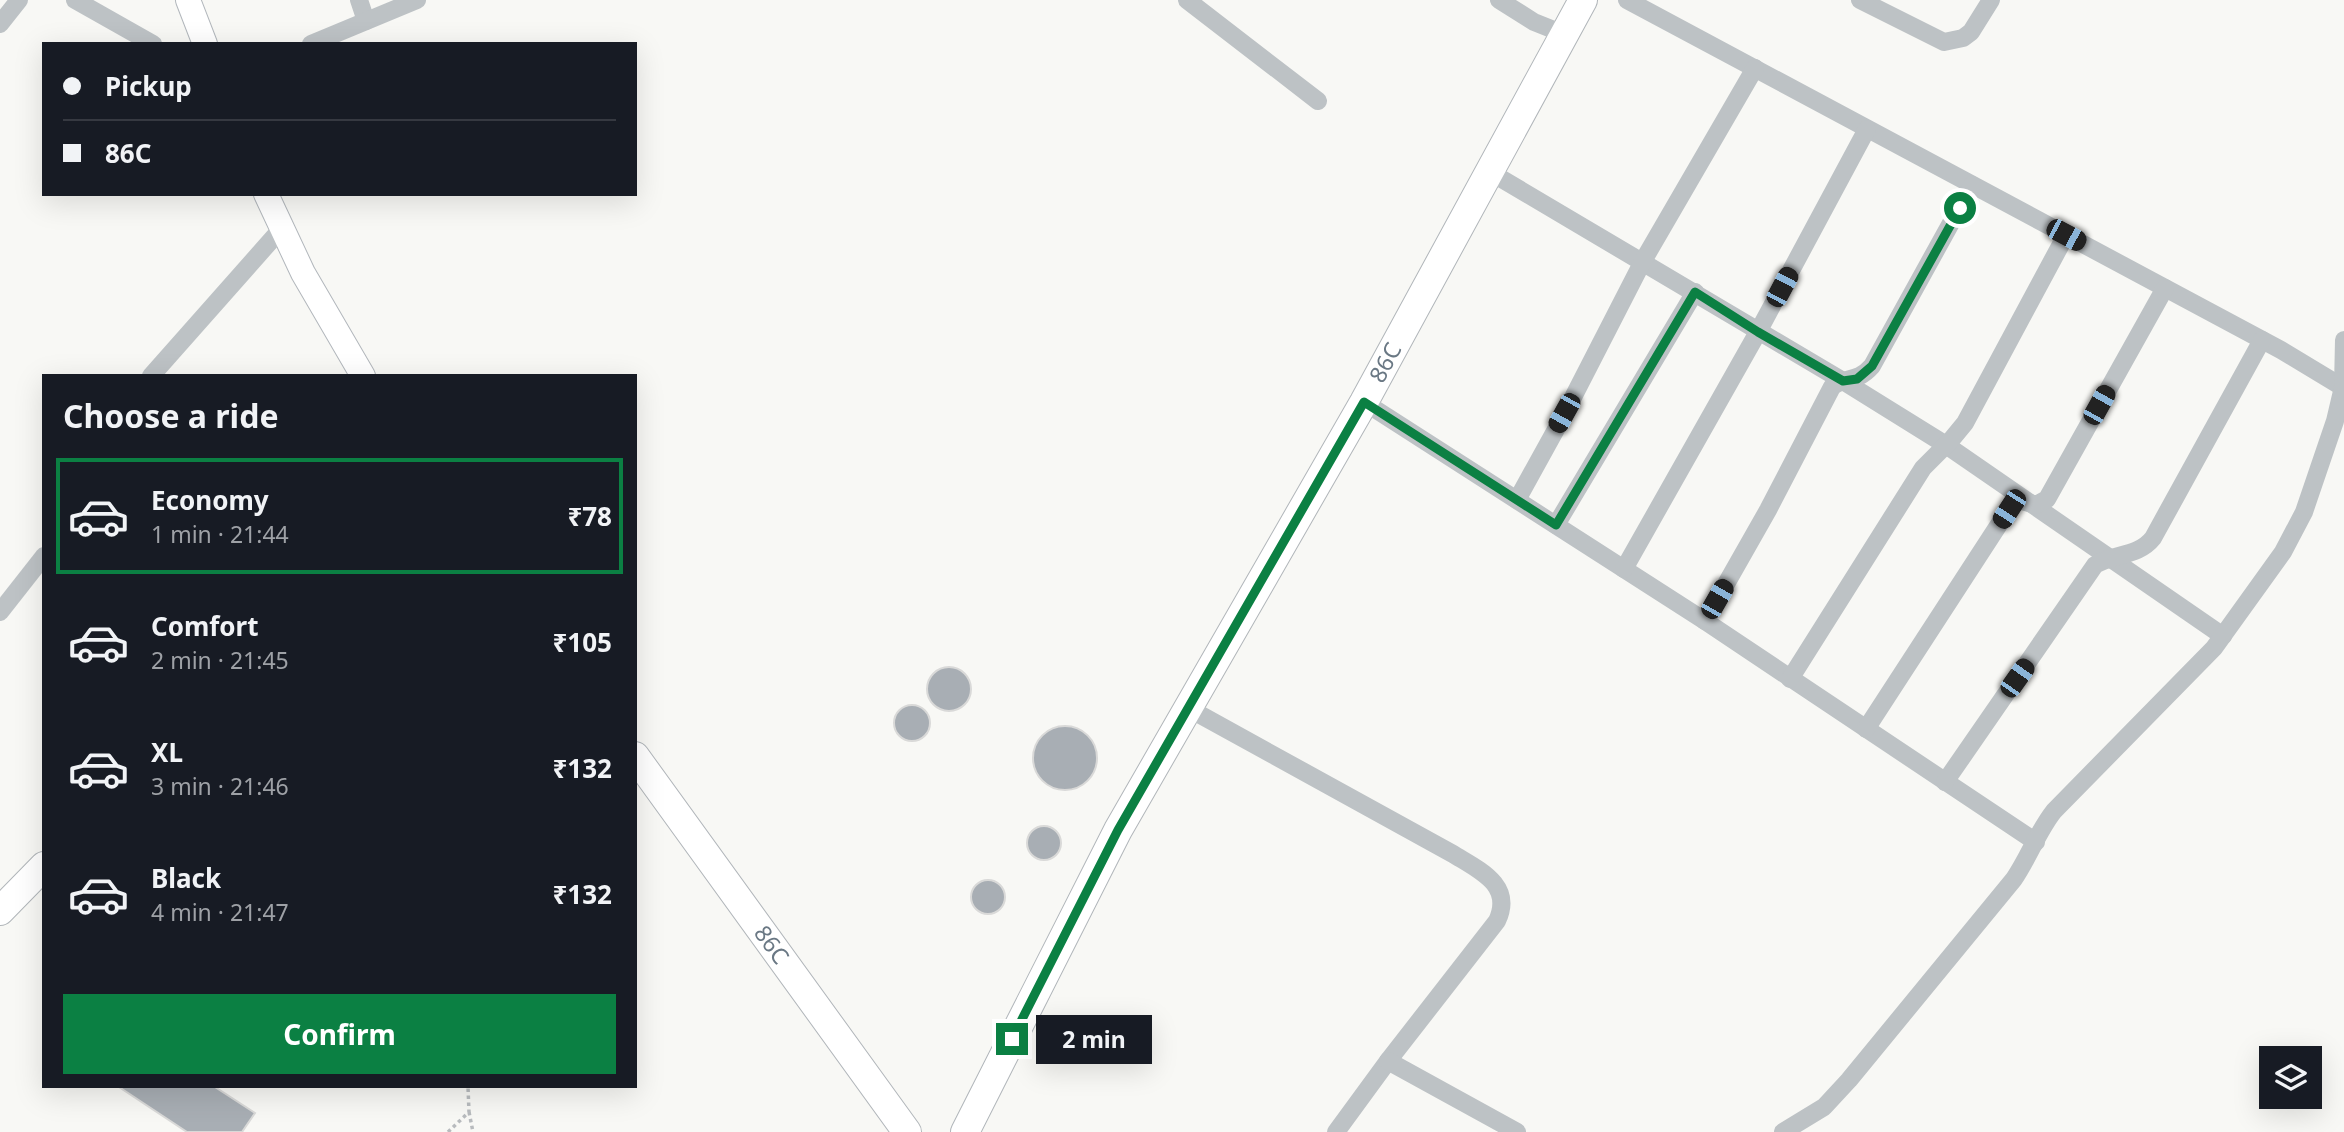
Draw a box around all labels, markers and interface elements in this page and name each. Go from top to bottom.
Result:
text: Pickup [105,68,192,104]
text: 86C [105,135,151,171]
route start [1944,192,1976,224]
car [2043,216,2090,254]
car [1763,264,1802,310]
street label: 86C [1361,337,1408,388]
car [2080,382,2119,428]
car [1545,390,1584,436]
text: Choose a ride [63,394,279,437]
text: Economy [151,482,269,518]
icon: car [67,485,130,548]
car [1989,486,2030,532]
text: ₹78 [567,498,612,534]
text: 1 min · 21:44 [151,518,289,550]
car [1698,576,1737,622]
text: Comfort [151,608,259,644]
icon: car [67,611,130,674]
text: ₹105 [553,624,612,660]
text: 2 min · 21:45 [151,644,289,676]
car [1997,655,2038,701]
text: XL [151,734,183,770]
icon: car [67,737,130,800]
text: ₹132 [553,750,612,786]
text: 3 min · 21:46 [151,770,289,802]
text: Black [151,860,221,896]
icon: car [67,863,130,926]
text: ₹132 [553,876,612,912]
text: 4 min · 21:47 [151,896,289,928]
street label: 86C [747,918,797,970]
button: Confirm [63,994,616,1074]
callout: 2 min [1036,1014,1152,1064]
route end [996,1023,1028,1055]
text: 2 min [1062,1023,1126,1055]
map controls [2259,1046,2322,1109]
button: layers [2259,1046,2322,1109]

